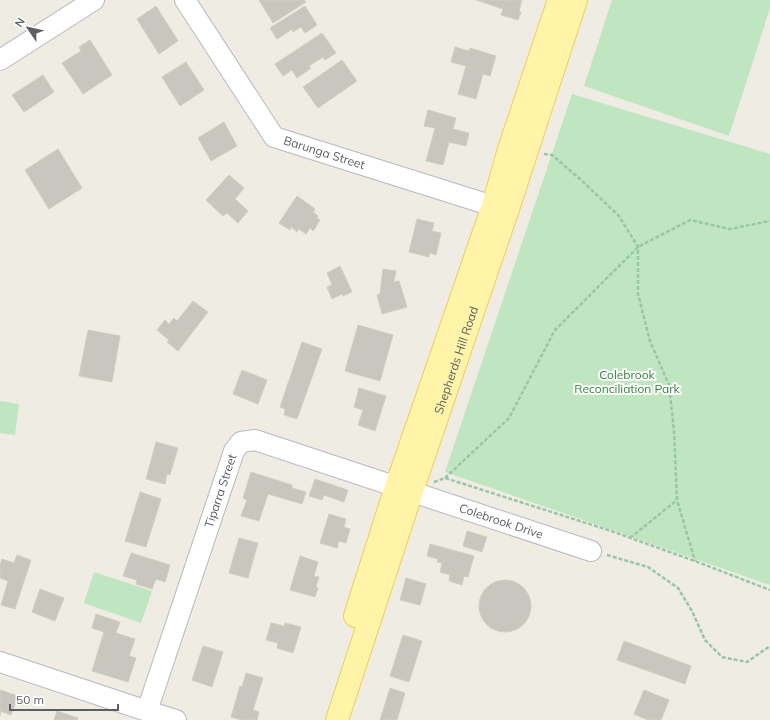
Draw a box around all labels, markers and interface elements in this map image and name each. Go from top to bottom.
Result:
north arrow [8,8,48,48]
text: N [12,15,28,30]
street label: Barunga Street [282,132,367,172]
street label: Shepherds Hill Road [431,304,481,416]
park label: Colebrook Reconciliation Park [574,367,681,396]
street label: Tiparra Street [201,452,239,530]
street label: Colebrook Drive [457,500,545,542]
scale bar [10,686,118,712]
text: 50 m [16,692,44,707]

